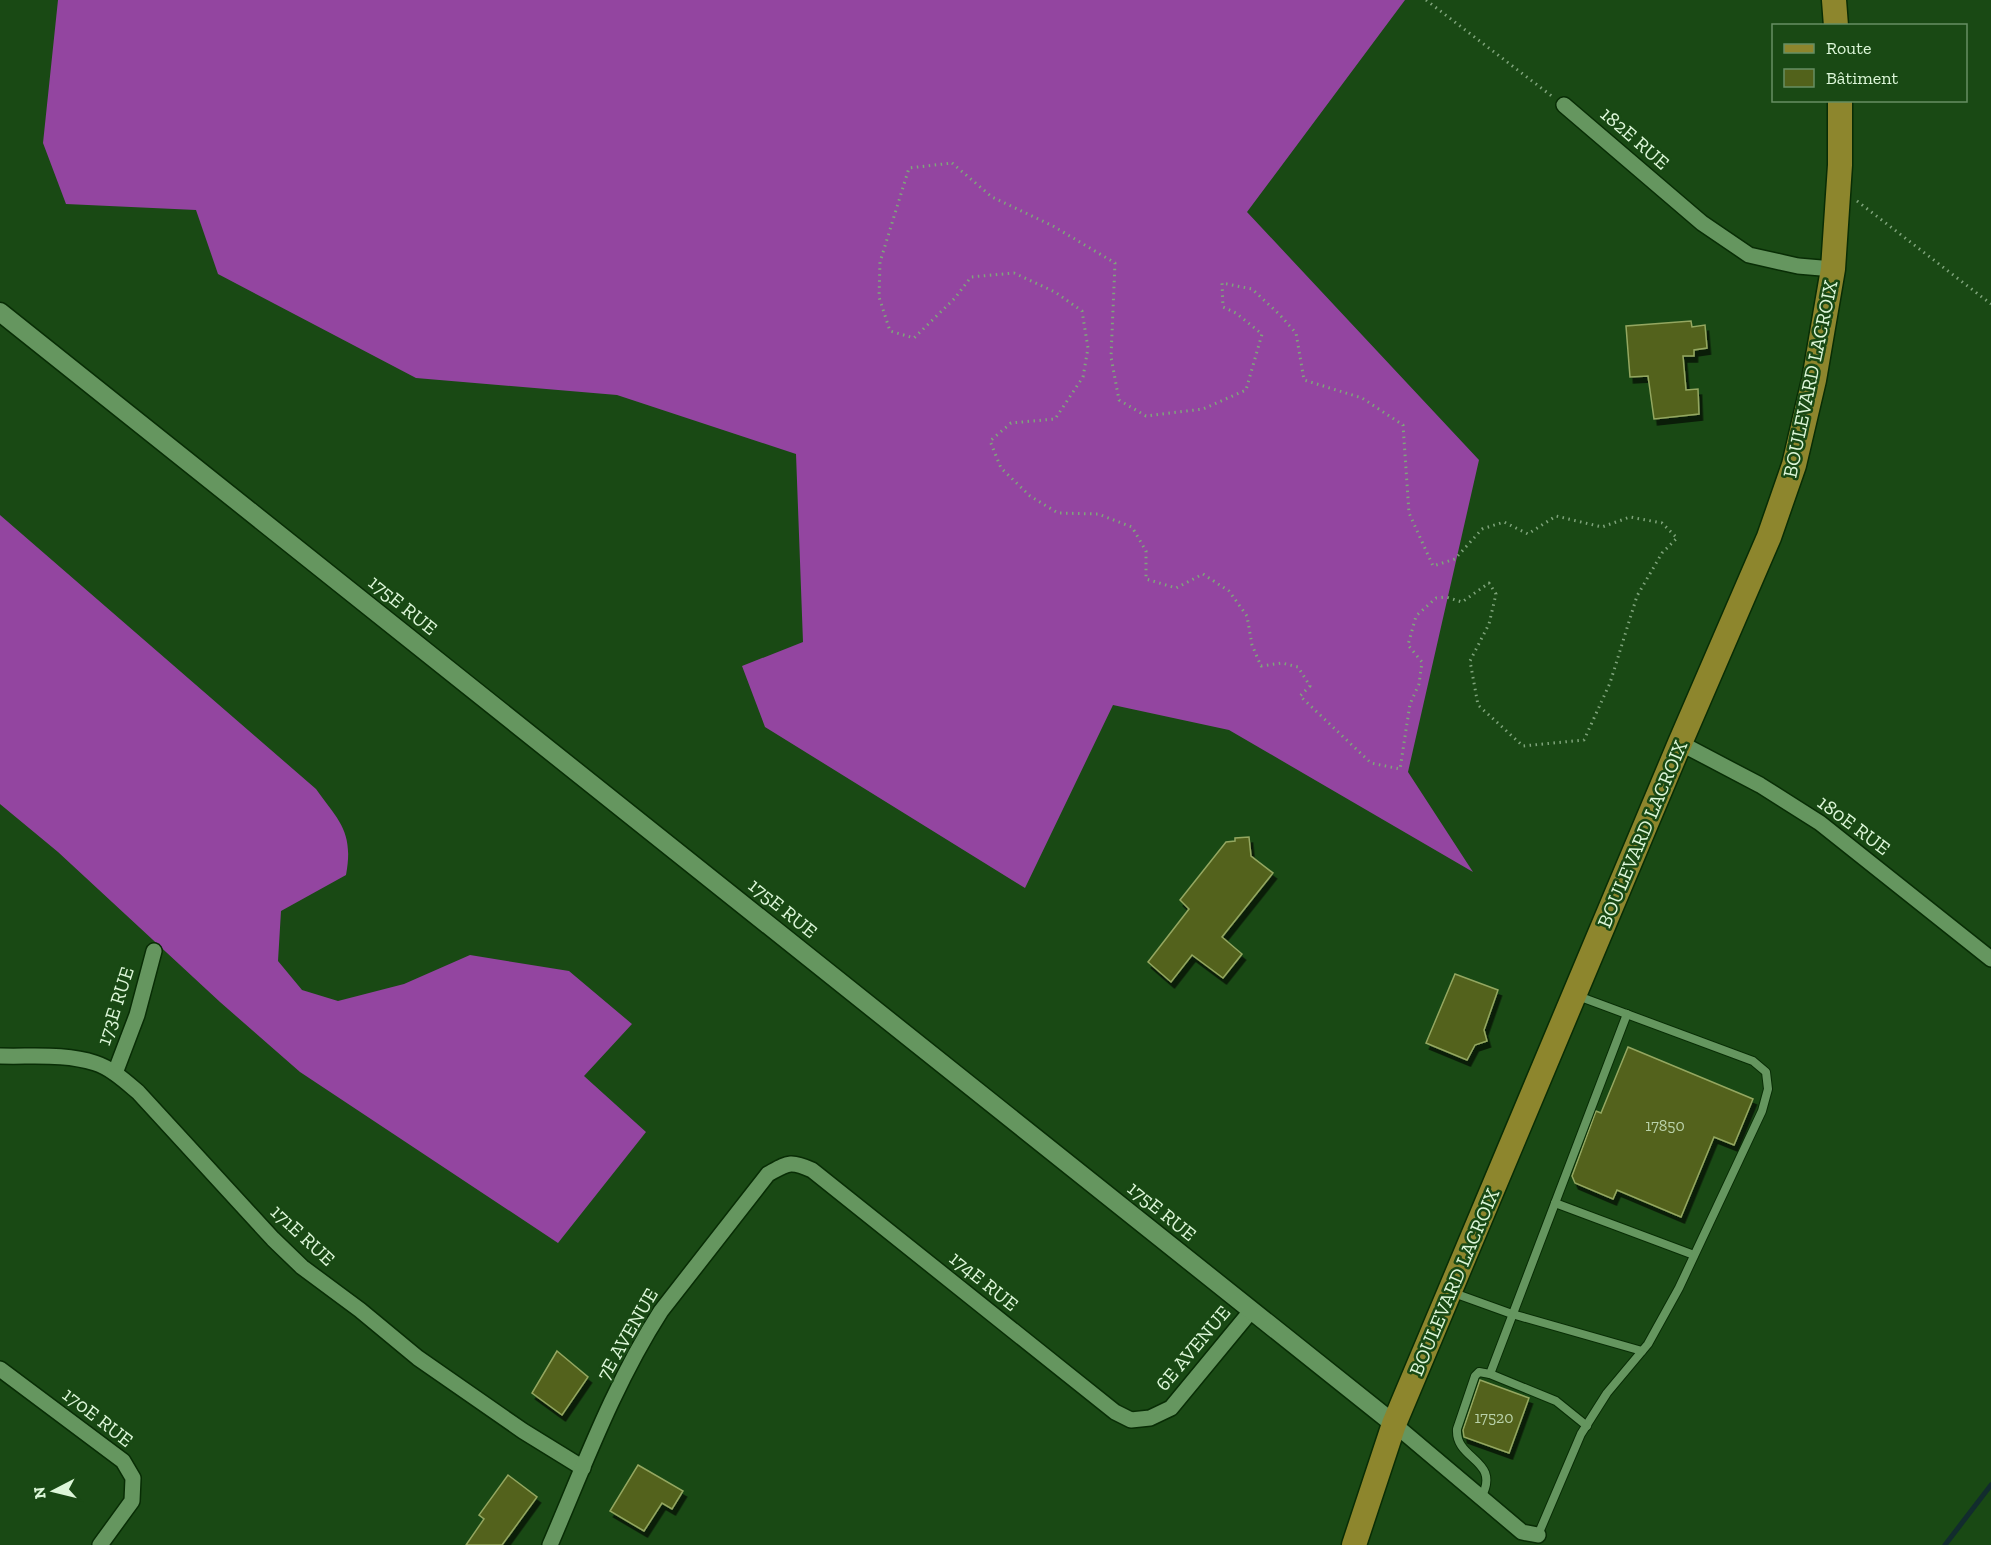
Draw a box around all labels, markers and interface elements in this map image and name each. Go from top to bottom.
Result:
legend [1772,24,1967,102]
text: Route [1826,37,1871,59]
text: Bâtiment [1826,67,1899,89]
street label: 182E RUE [1596,102,1674,174]
street label: BOULEVARD LACROIX [1777,278,1843,480]
street label: 175E RUE [364,570,442,640]
street label: BOULEVARD LACROIX [1592,737,1692,931]
street label: 180E RUE [1813,790,1895,860]
street label: 175E RUE [744,873,822,943]
street label: 173E RUE [91,964,139,1048]
house number: 17850 [1645,1116,1685,1135]
street label: 175E RUE [1123,1176,1201,1246]
street label: BOULEVARD LACROIX [1404,1185,1504,1379]
street label: 171E RUE [266,1199,340,1271]
street label: 174E RUE [945,1246,1023,1316]
street label: 7E AVENUE [591,1284,663,1384]
street label: 6E AVENUE [1151,1301,1235,1395]
street label: 170E RUE [58,1382,138,1452]
house number: 17520 [1474,1408,1514,1427]
north arrow [24,1461,84,1521]
text: N [29,1486,50,1500]

